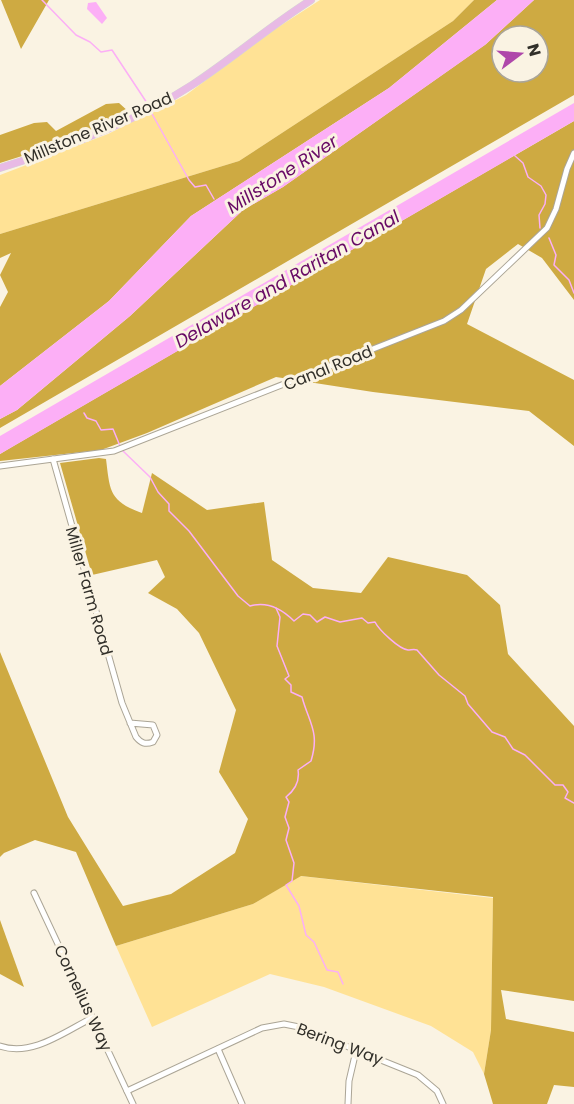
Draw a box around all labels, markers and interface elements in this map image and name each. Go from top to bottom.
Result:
north arrow [490,24,550,84]
text: N [521,41,547,59]
street label: Millstone River Road [20,86,176,170]
water label: Millstone River [222,128,343,219]
water label: Delaware and Raritan Canal [170,204,405,354]
street label: Canal Road [280,340,376,396]
street label: Miller Farm Road [60,524,118,658]
street label: Cornelius Way [48,941,118,1055]
street label: Bering Way [294,1017,386,1071]

